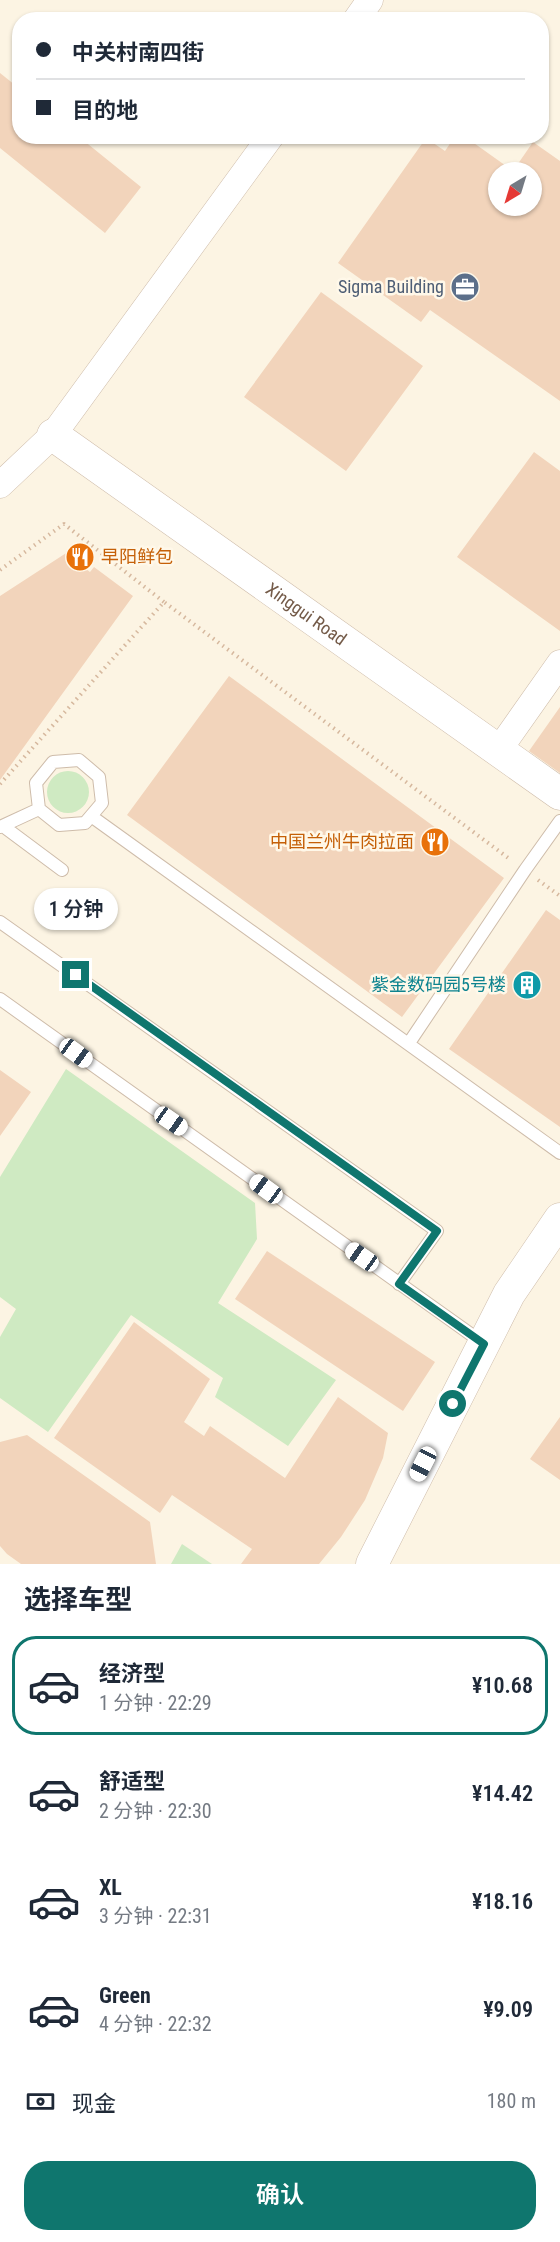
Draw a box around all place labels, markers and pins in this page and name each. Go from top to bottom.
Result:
office icon: Sigma Building [449,271,481,303]
place label: Sigma Building [338,276,444,297]
restaurant icon: 早阳鲜包 [64,541,96,573]
place label: 早阳鲜包 [101,546,173,567]
restaurant icon: 中国兰州牛肉拉面 [419,826,451,858]
place label: 中国兰州牛肉拉面 [270,831,414,852]
building icon: 紫金数码园5号楼 [511,969,543,1001]
place label: 紫金数码园5号楼 [371,974,506,995]

